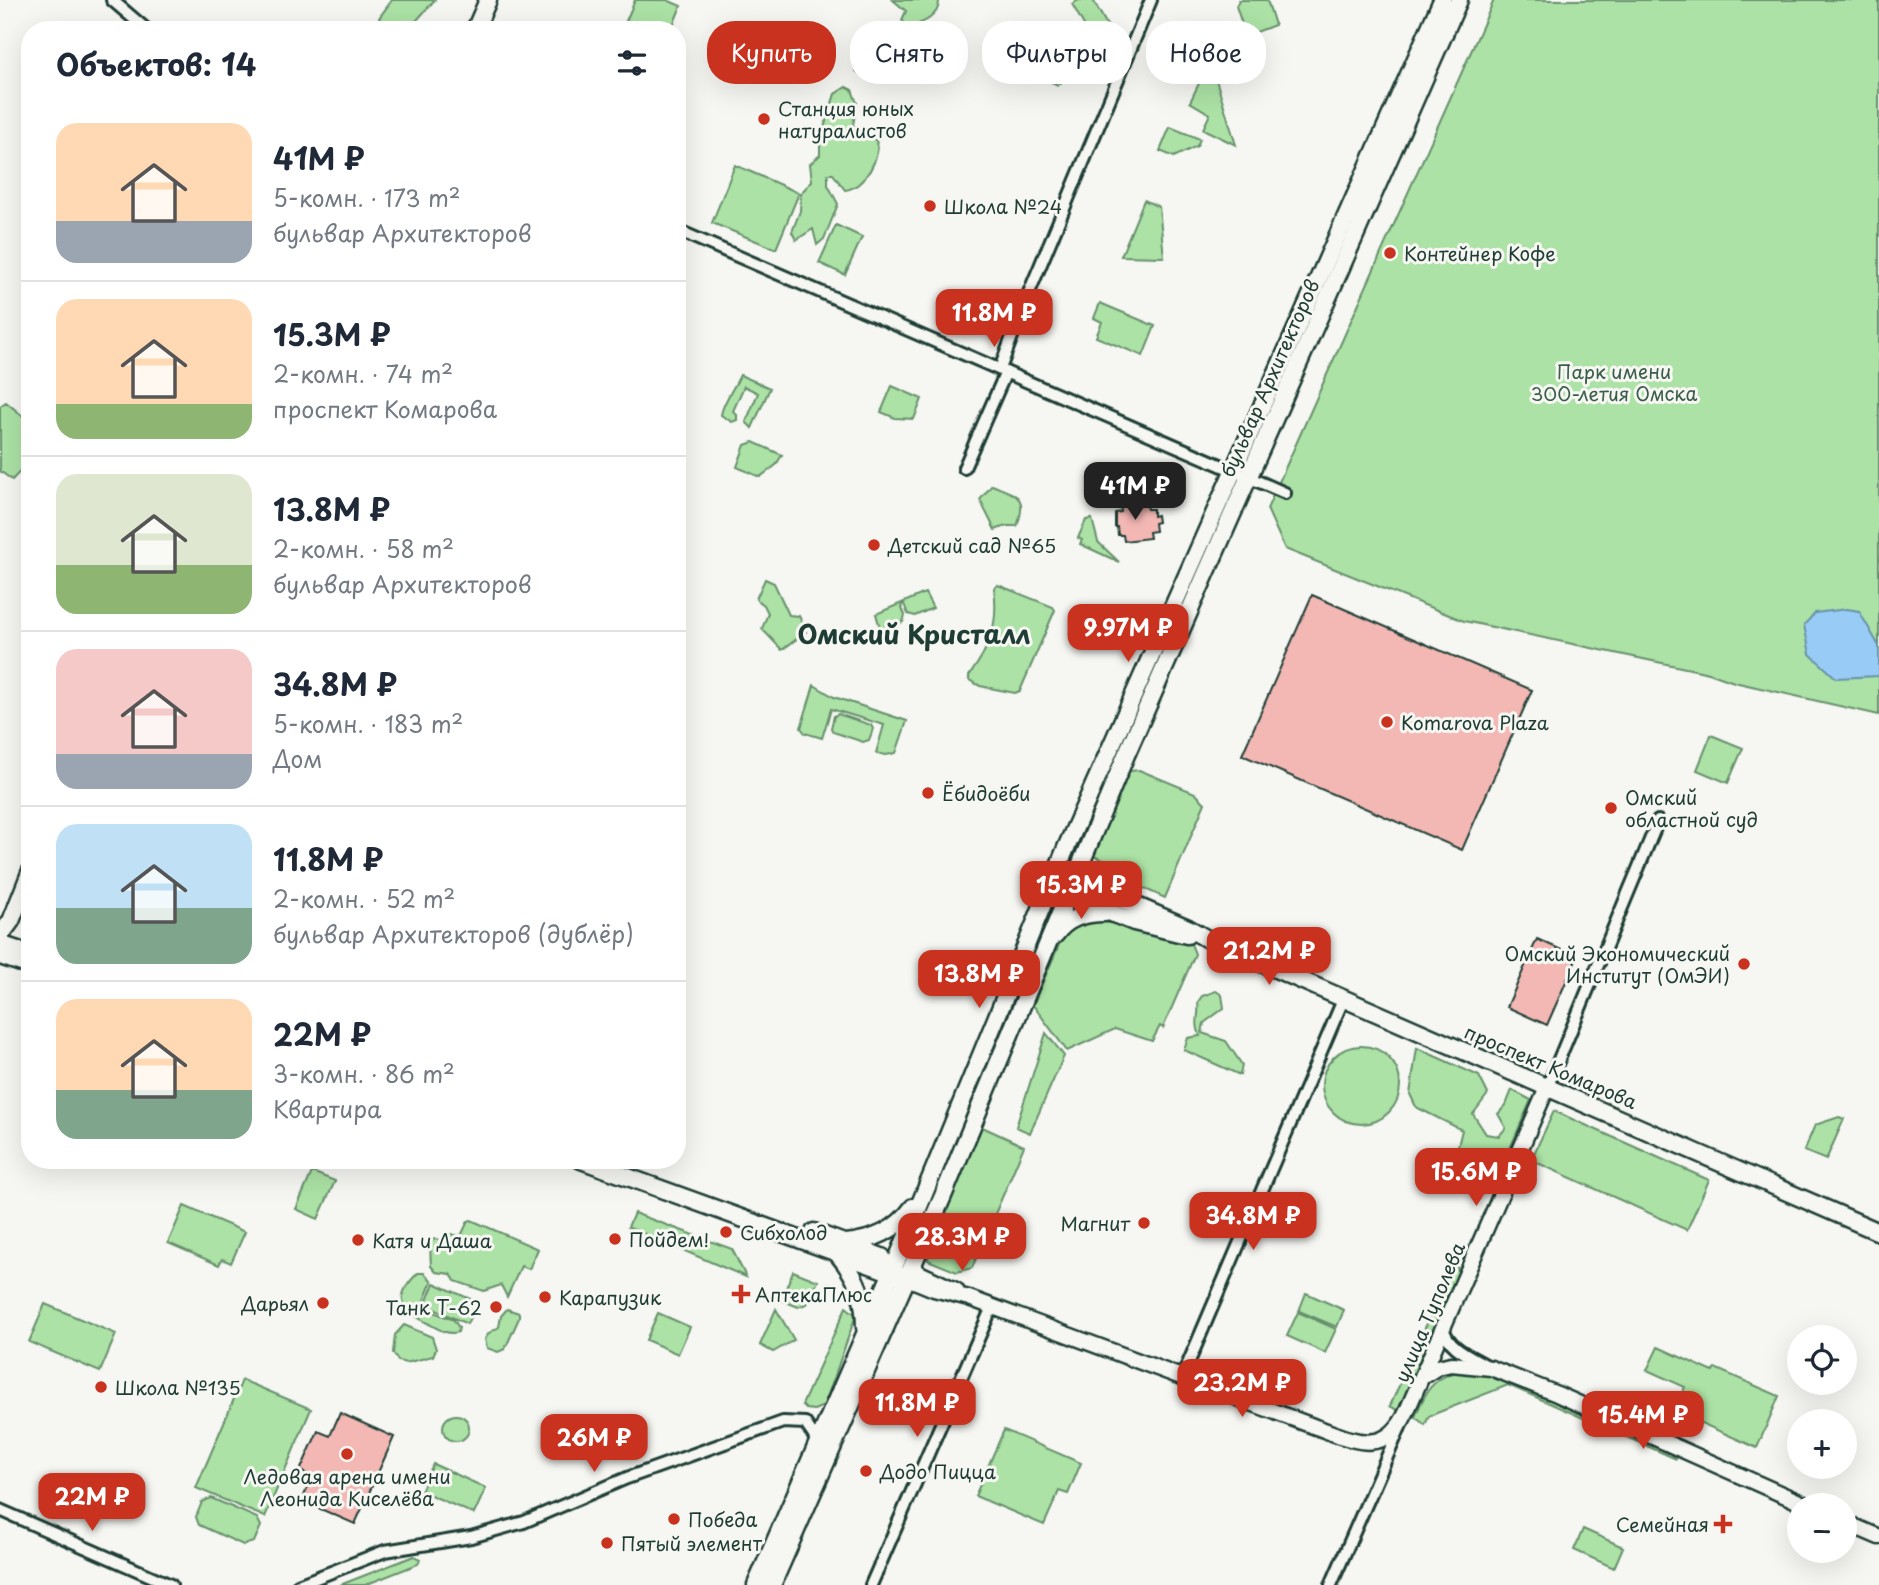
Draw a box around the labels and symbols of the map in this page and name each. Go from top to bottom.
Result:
place label: Станция юных натуралистов [778,94,914,144]
marker: Станция юных натуралистов [756,111,772,127]
place label: Школа №24 [944,192,1062,220]
marker: Школа №24 [922,198,938,214]
place label: Контейнер Кофе [1404,239,1556,267]
marker: Контейнер Кофе [1382,245,1398,261]
street label: бульвар Архитекторов [1213,275,1325,481]
pin: 11.8M ₽ [929,290,1059,349]
park label: Парк имени 300-летия Омска [1531,357,1697,407]
pin: 41M ₽ [1086,462,1184,522]
place label: Детский сад №65 [887,531,1056,559]
marker: Детский сад №65 [866,537,882,553]
pin: 9.97M ₽ [1063,604,1193,664]
district label: Омский Кристалл [797,614,1031,653]
place label: Komarova Plaza [1401,708,1549,736]
marker: Komarova Plaza [1379,714,1395,730]
place label: Ёбидоёби [942,779,1030,807]
place label: Омский областной суд [1625,783,1758,833]
marker: Ёбидоёби [920,785,936,801]
marker: Омский областной суд [1603,800,1619,816]
pin: 15.3M ₽ [1016,862,1146,921]
pin: 21.2M ₽ [1204,928,1334,987]
place label: Омский Экономический Институт (ОмЭИ) [1505,939,1730,989]
pin: 13.8M ₽ [914,950,1044,1010]
marker: Омский Экономический Институт (ОмЭИ) [1736,956,1752,972]
street label: проспект Комарова [1460,1017,1642,1115]
pin: 15.6M ₽ [1411,1148,1541,1208]
pin: 34.8M ₽ [1188,1192,1318,1252]
place label: Магнит [1060,1209,1131,1237]
pin: 28.3M ₽ [897,1214,1027,1273]
marker: Магнит [1136,1215,1152,1231]
place label: Сибхолод [740,1218,827,1246]
marker: Сибхолод [718,1224,734,1240]
place label: Пойдем! [629,1225,709,1253]
place label: Катя и Даша [372,1226,492,1254]
marker: Пойдем! [607,1231,623,1247]
marker: Катя и Даша [350,1232,366,1248]
street label: улица Туполева [1387,1237,1471,1386]
place label: АптекаПлюс [755,1280,872,1308]
place label: Карапузик [559,1283,662,1311]
marker: АптекаПлюс [733,1286,749,1302]
place label: Дарьял [240,1289,309,1317]
marker: Карапузик [537,1289,553,1305]
place label: Танк Т-62 [385,1293,482,1321]
marker: Дарьял [315,1295,331,1311]
marker: Танк Т-62 [488,1299,504,1315]
pin: 23.2M ₽ [1177,1360,1307,1419]
place label: Школа №135 [115,1373,241,1401]
marker: Школа №135 [93,1379,109,1395]
pin: 11.8M ₽ [852,1380,982,1439]
pin: 15.4M ₽ [1578,1392,1708,1451]
pin: 26M ₽ [545,1414,643,1474]
marker: Ледовая арена имени Леонида Киселёва [339,1446,355,1462]
place label: Додо Пицца [879,1457,996,1485]
place label: Ледовая арена имени Леонида Киселёва [243,1462,451,1512]
marker: Додо Пицца [858,1463,874,1479]
pin: 22M ₽ [43,1474,141,1533]
place label: Победа [688,1505,758,1533]
place label: Семейная [1616,1510,1709,1538]
marker: Победа [666,1511,682,1527]
marker: Семейная [1715,1516,1731,1532]
place label: Пятый элемент [621,1529,763,1557]
marker: Пятый элемент [599,1535,615,1551]

